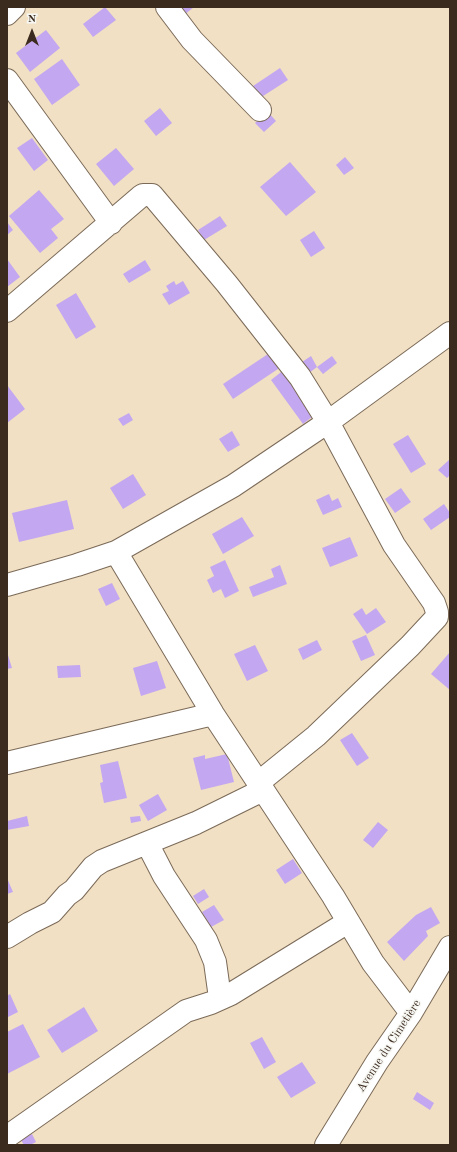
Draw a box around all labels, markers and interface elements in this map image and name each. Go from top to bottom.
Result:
north arrow [12,12,52,52]
text: N [28,14,36,25]
street label: Avenue du Cimetière [354,997,424,1095]

